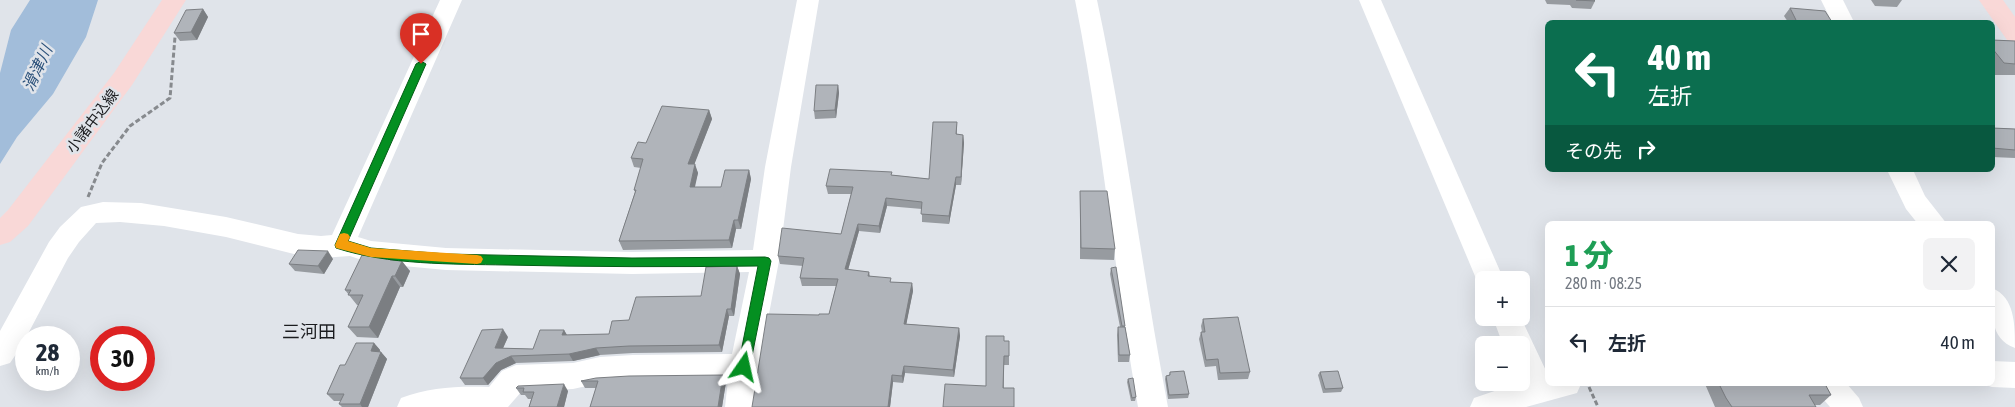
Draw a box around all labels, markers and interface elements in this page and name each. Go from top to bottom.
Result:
pin [400,13,442,64]
icon: arrive [407,20,435,48]
text: 40 m [1648,37,1711,77]
icon: left [1565,40,1630,105]
water label: 滑津川 [19,41,56,94]
text: 左折 [1648,83,1692,109]
street label: 小諸中込線 [63,86,121,156]
icon: right [1632,135,1660,163]
text: その先 [1565,140,1622,162]
text: 1 分 [1565,238,1613,272]
button: close [1923,238,1975,290]
map controls [1475,271,1530,391]
button: + [1475,271,1530,326]
text: 280 m · 08:25 [1565,274,1642,292]
district label: 三河田 [282,321,336,342]
speed limit sign: 30 [90,326,155,391]
icon: left [1565,328,1593,356]
text: 40 m [1941,331,1975,353]
text: 左折 [1608,332,1646,354]
button: − [1475,336,1530,391]
text: 28 [36,338,59,366]
position arrow [717,340,769,392]
text: km/h [36,364,59,378]

